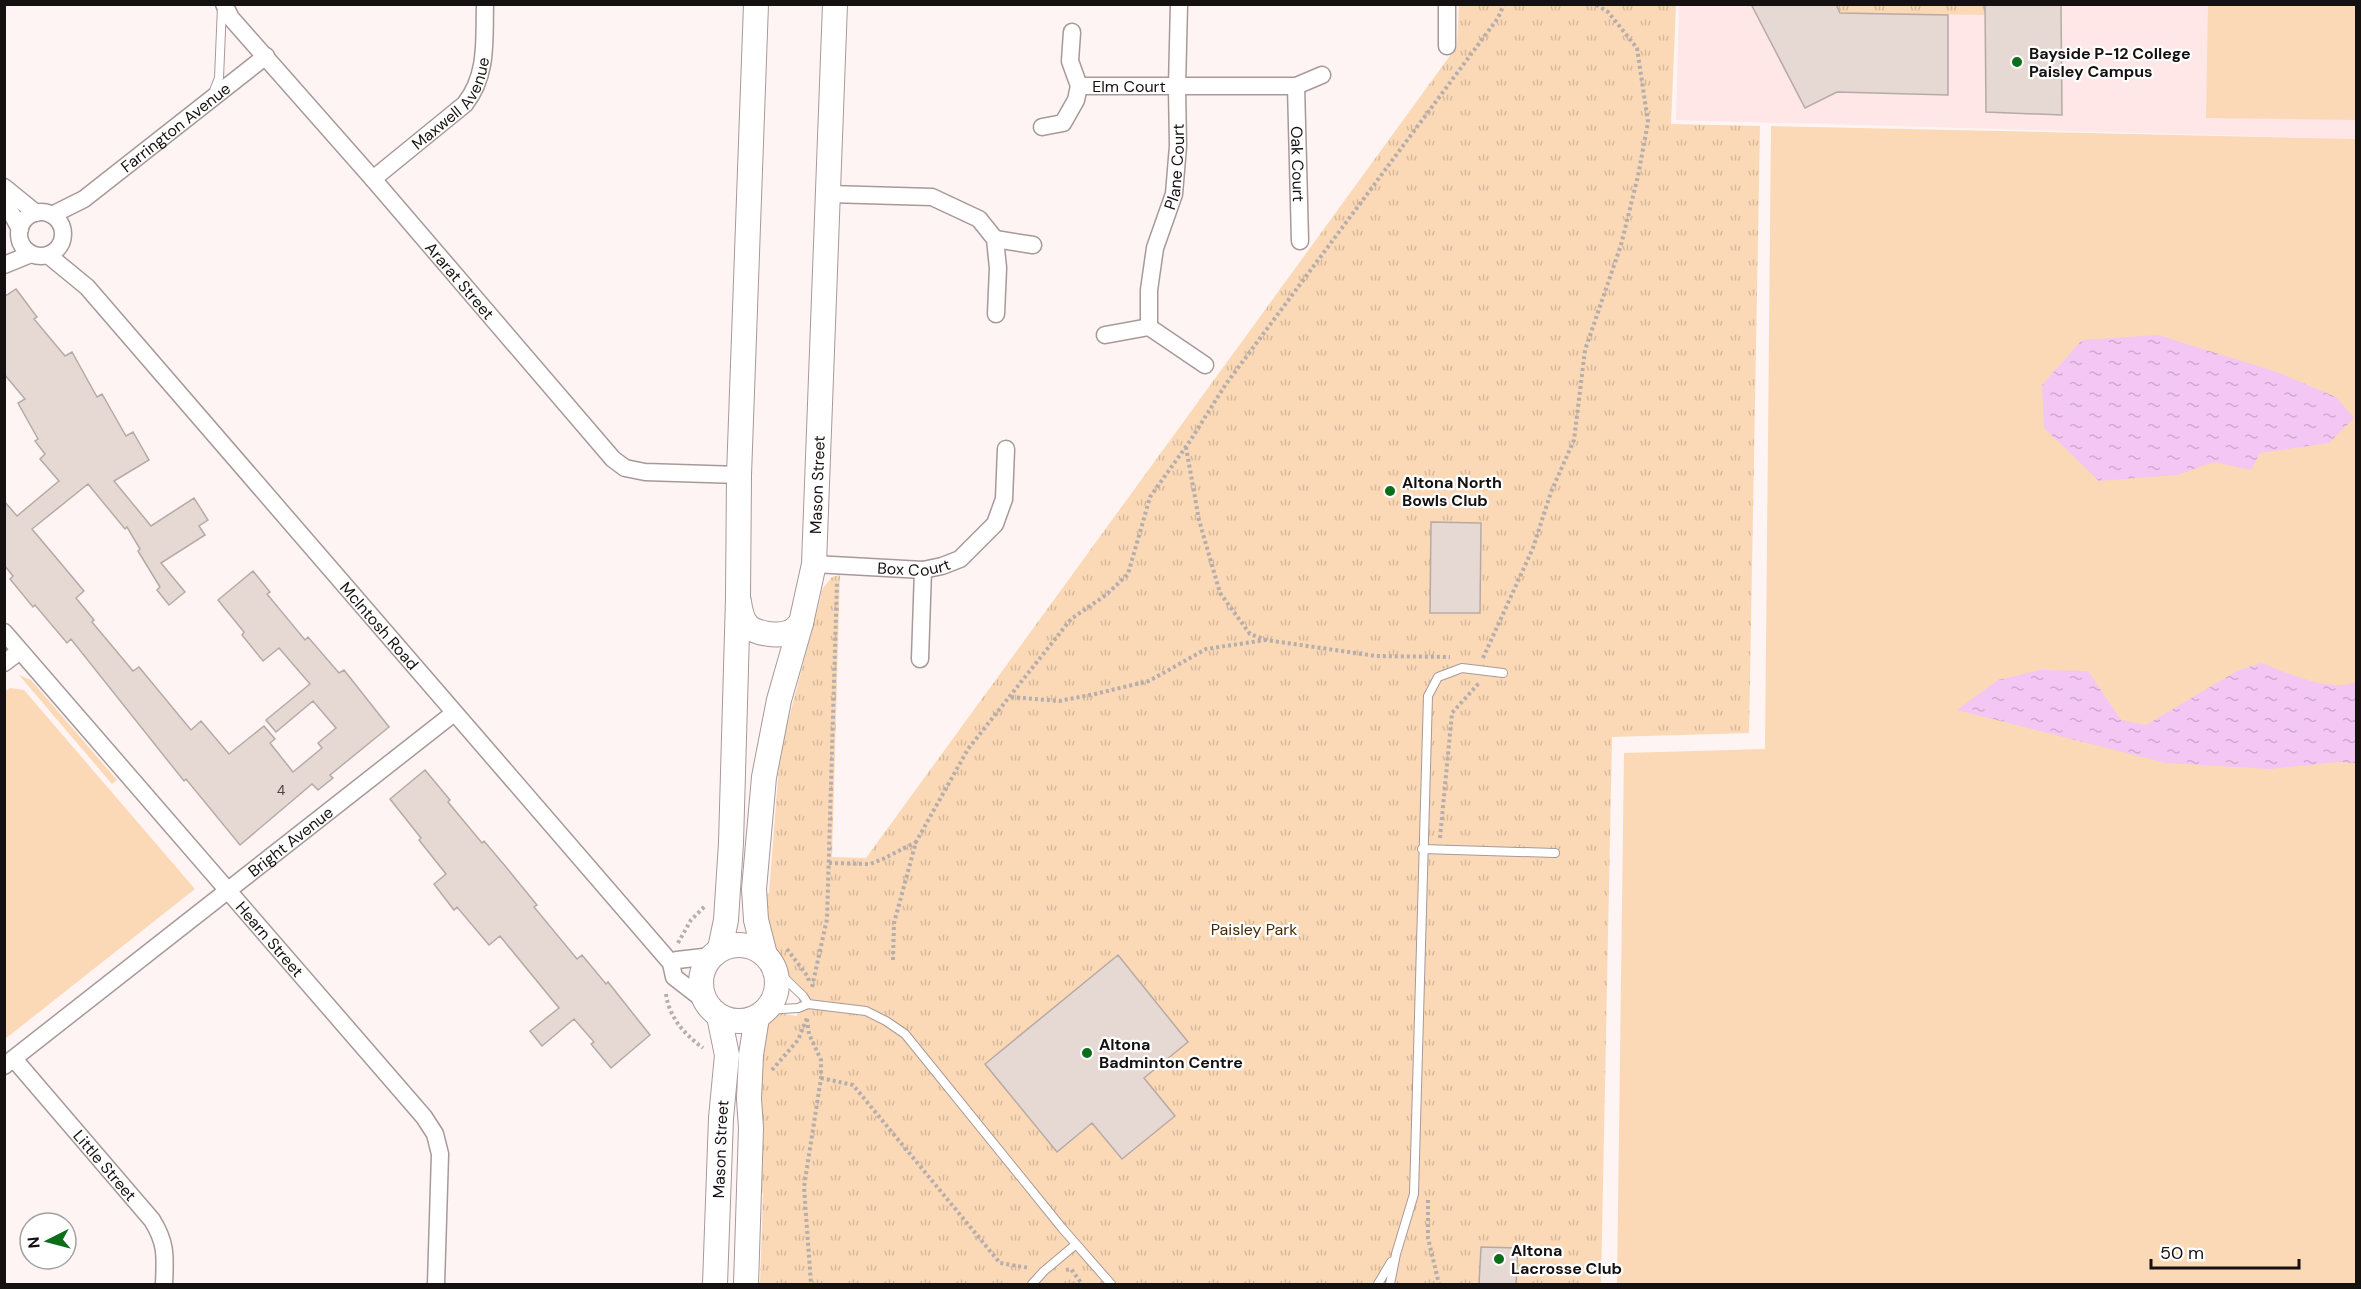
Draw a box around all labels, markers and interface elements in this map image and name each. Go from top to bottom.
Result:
place label: Bayside P-12 College Paisley Campus [2029,43,2191,82]
marker: Bayside P-12 College Paisley Campus [2010,55,2024,69]
street label: Maxwell Avenue [407,56,494,154]
street label: Elm Court [1092,76,1166,97]
street label: Farrington Avenue [117,78,235,177]
street label: Plane Court [1159,123,1189,213]
street label: Oak Court [1286,126,1309,202]
street label: Ararat Street [421,238,499,324]
street label: Mason Street [805,435,830,534]
place label: Altona North Bowls Club [1402,472,1502,511]
marker: Altona North Bowls Club [1383,484,1397,498]
street label: Box Court [877,554,954,581]
street label: McIntosh Road [335,578,423,674]
house number: 4 [277,781,286,799]
street label: Bright Avenue [244,802,338,882]
street label: Hearn Street [231,897,308,981]
park label: Paisley Park [1211,919,1297,940]
place label: Altona Badminton Centre [1099,1034,1243,1073]
marker: Altona Badminton Centre [1080,1046,1094,1060]
street label: Mason Street [708,1099,734,1199]
street label: Little Street [68,1126,141,1206]
north arrow [18,1211,78,1271]
scale bar [2151,1232,2300,1270]
text: N [23,1236,45,1249]
place label: Altona Lacrosse Club [1511,1240,1622,1279]
text: 50 m [2160,1241,2204,1265]
marker: Altona Lacrosse Club [1492,1252,1506,1266]

